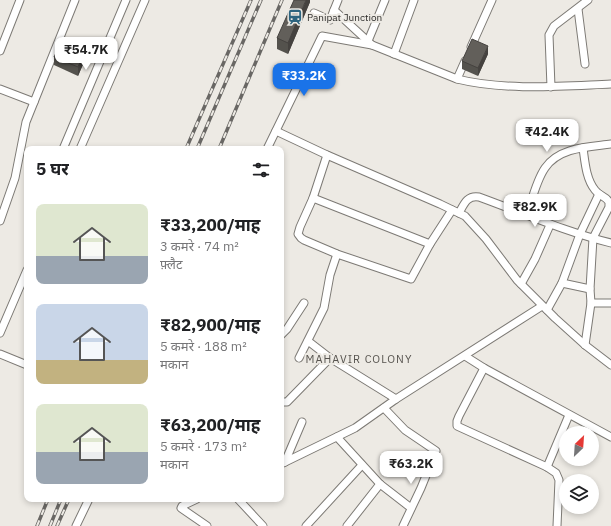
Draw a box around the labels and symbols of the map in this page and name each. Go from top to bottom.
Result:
station icon: Panipat Junction [286,8,304,26]
place label: Panipat Junction [307,11,382,24]
pin: ₹54.7K [53,37,119,71]
pin: ₹33.2K [271,63,337,97]
pin: ₹42.4K [514,119,580,153]
pin: ₹82.9K [502,194,568,228]
district label: MAHAVIR COLONY [306,352,412,366]
north arrow [559,426,599,466]
pin: ₹63.2K [378,451,444,485]

